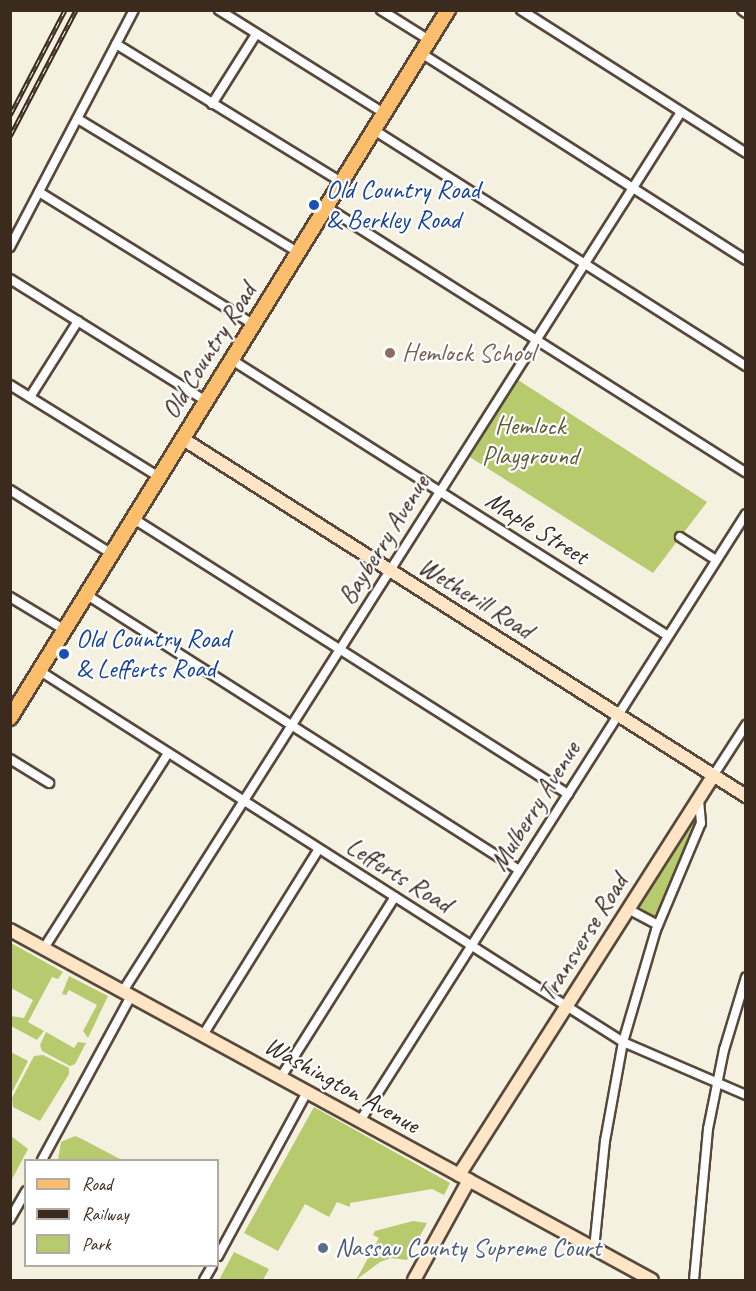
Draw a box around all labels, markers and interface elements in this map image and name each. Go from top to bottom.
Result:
place label: Old Country Road & Berkley Road [326,174,480,236]
marker: Old Country Road & Berkley Road [307,198,321,212]
street label: Old Country Road [155,278,263,424]
place label: Hemlock School [402,337,535,369]
marker: Hemlock School [383,346,397,360]
park label: Hemlock Playground [482,410,578,472]
street label: Bayberry Avenue [332,470,436,610]
street label: Maple Street [480,484,594,572]
street label: Wetherill Road [413,551,539,645]
place label: Old Country Road & Lefferts Road [76,623,230,684]
marker: Old Country Road & Lefferts Road [57,647,71,661]
street label: Mulberry Avenue [483,736,587,876]
street label: Lefferts Road [341,831,457,919]
street label: Transverse Road [531,868,635,1008]
street label: Washington Avenue [259,1030,425,1140]
legend [24,1159,219,1267]
text: Road [82,1173,112,1195]
text: Railway [82,1203,129,1225]
place label: Nassau County Supreme Court [335,1232,600,1264]
text: Park [82,1233,111,1255]
marker: Nassau County Supreme Court [316,1241,330,1255]

